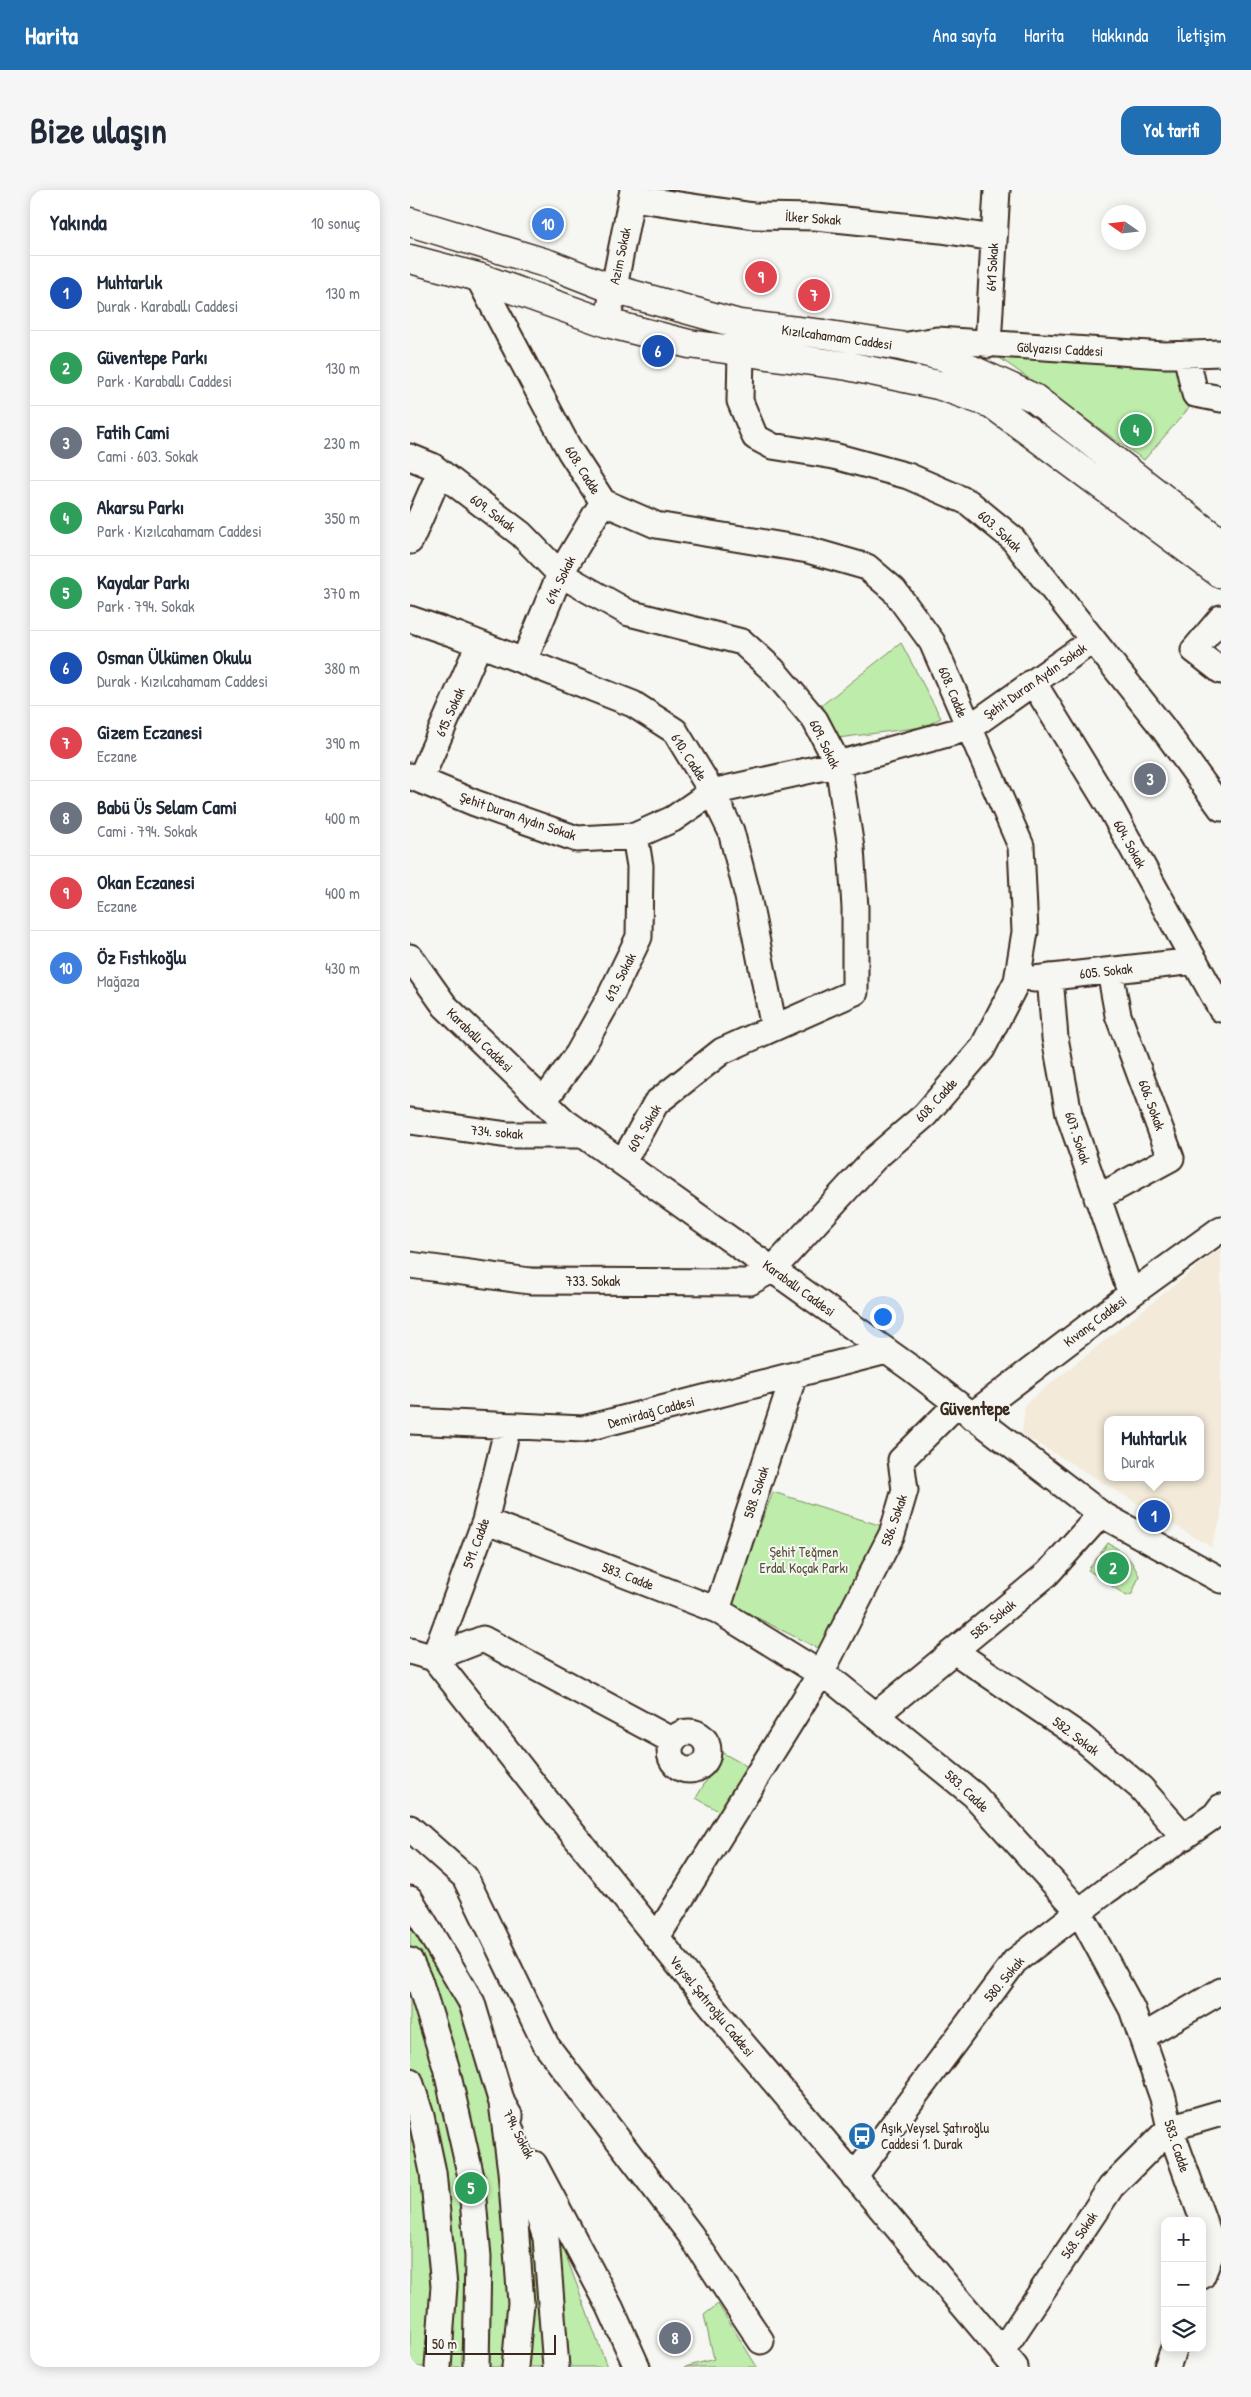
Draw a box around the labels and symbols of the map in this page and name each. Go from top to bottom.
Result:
pin: 10 [532,205,564,243]
north arrow [1101,205,1146,250]
street label: İlker Sokak [784,206,842,229]
street label: Azim Sokak [604,225,635,286]
street label: 641 Sokak [981,242,1002,292]
pin: 9 [745,258,777,296]
pin: 7 [798,276,830,314]
street label: Kızılcahamam Caddesi [781,319,894,354]
pin: 6 [642,332,674,370]
street label: Gölyazısı Caddesi [1016,337,1104,361]
pin: 4 [1120,411,1152,449]
street label: 608. Cadde [561,442,606,498]
street label: 609. Sokak [467,489,520,536]
street label: 603. Sokak [974,505,1027,556]
street label: 614. Sokak [540,552,579,607]
street label: Şehit Duran Aydın Sokak [979,638,1091,724]
street label: 608. Cadde [934,663,973,721]
street label: 615. Sokak [430,684,469,739]
street label: 609. Sokak [805,716,846,772]
street label: 610. Cadde [667,729,712,784]
pin: 3 [1134,760,1166,798]
street label: Şehit Duran Aydın Sokak [457,787,579,845]
street label: 604. Sokak [1109,816,1152,871]
street label: 613. Sokak [599,949,640,1004]
street label: 605. Sokak [1079,958,1134,983]
street label: Karaballı Caddesi [443,1003,518,1076]
street label: 608. Cadde [910,1073,961,1126]
street label: 606. Sokak [1135,1077,1170,1133]
street label: 609. Sokak [622,1100,665,1155]
street label: 607. Sokak [1061,1109,1096,1167]
street label: 734. sokak [470,1120,524,1143]
street label: Karaballı Caddesi [759,1255,839,1320]
street label: 733. Sokak [566,1271,621,1290]
street label: Kıvanç Caddesi [1059,1291,1130,1351]
your location [870,1304,896,1330]
street label: Demirdağ Caddesi [606,1391,696,1433]
district label: Güventepe [940,1395,1011,1422]
street label: 588. Sokak [738,1463,773,1520]
street label: 586. Sokak [876,1492,911,1548]
pin: 1 [1138,1497,1170,1535]
street label: 591. Cadde [458,1515,493,1571]
park label: Şehit Teğmen Erdal Koçak Parkı [760,1542,848,1577]
pin: 2 [1097,1549,1129,1587]
street label: 583. Cadde [600,1557,657,1594]
street label: 585. Sokak [966,1594,1020,1643]
street label: 582. Sokak [1049,1712,1104,1760]
street label: 583. Cadde [941,1765,994,1816]
street label: Veysel Şatıroğlu Caddesi [665,1951,759,2061]
street label: 580. Sokak [979,1952,1028,2005]
street label: 794. Sokak [499,2106,540,2162]
street label: 583. Cadde [1160,2117,1195,2175]
place label: Aşık Veysel Şatıroğlu Caddesi 1. Durak [881,2118,990,2153]
bus stop icon: Aşık Veysel Şatıroğlu Caddesi 1. Durak [847,2121,877,2151]
pin: 5 [455,2169,487,2207]
street label: 568. Sokak [1056,2207,1101,2262]
pin: 8 [659,2319,691,2357]
scale bar [425,2332,556,2355]

